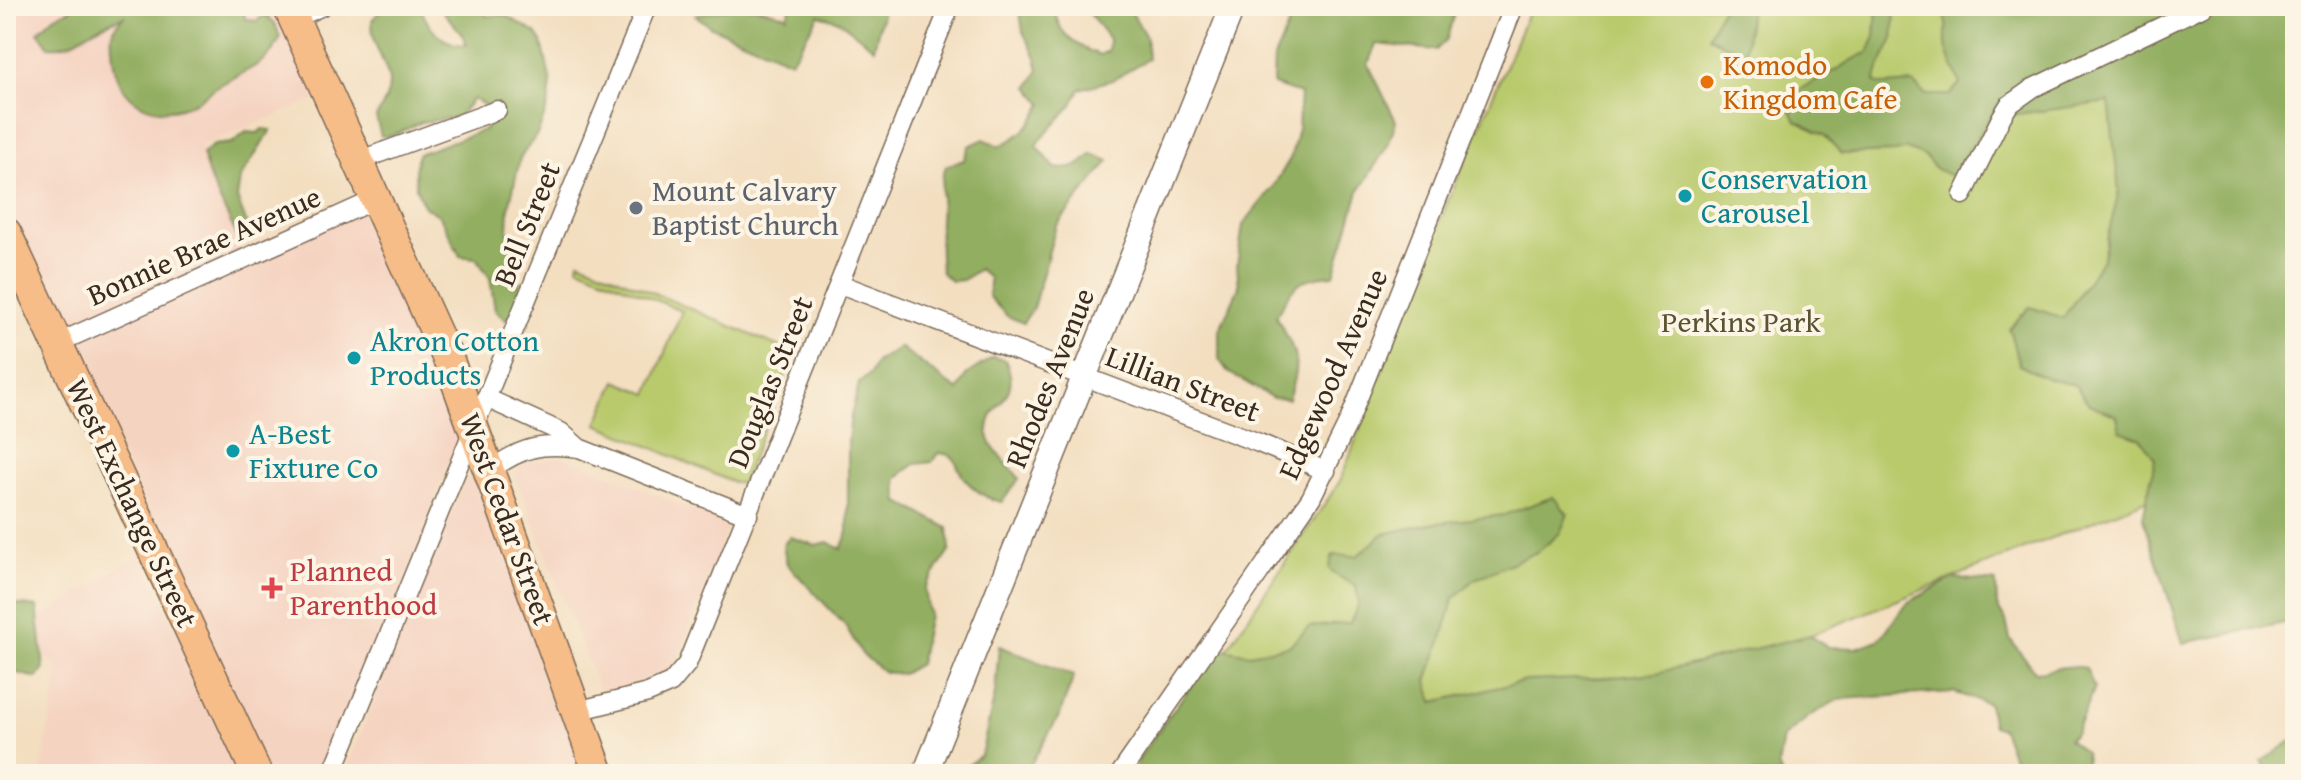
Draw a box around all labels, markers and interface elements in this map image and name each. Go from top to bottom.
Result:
place label: Komodo Kingdom Cafe [1723,42,1898,120]
marker: Komodo Kingdom Cafe [1698,73,1716,91]
street label: Bell Street [481,155,571,292]
place label: Conservation Carousel [1701,156,1868,234]
place label: Mount Calvary Baptist Church [652,168,839,246]
street label: Bonnie Brae Avenue [80,174,327,316]
marker: Conservation Carousel [1676,187,1694,205]
marker: Mount Calvary Baptist Church [627,199,645,217]
street label: Edgewood Avenue [1266,261,1398,486]
street label: Rhodes Avenue [993,281,1105,474]
street label: Douglas Street [715,289,824,474]
park label: Perkins Park [1661,299,1822,343]
place label: Akron Cotton Products [370,318,539,396]
street label: Lillian Street [1100,334,1267,433]
marker: Akron Cotton Products [345,349,363,367]
street label: West Exchange Street [56,371,210,635]
street label: West Cedar Street [449,406,567,631]
place label: A-Best Fixture Co [249,411,378,489]
marker: A-Best Fixture Co [224,442,242,460]
place label: Planned Parenthood [290,548,437,626]
marker: Planned Parenthood [261,577,283,599]

